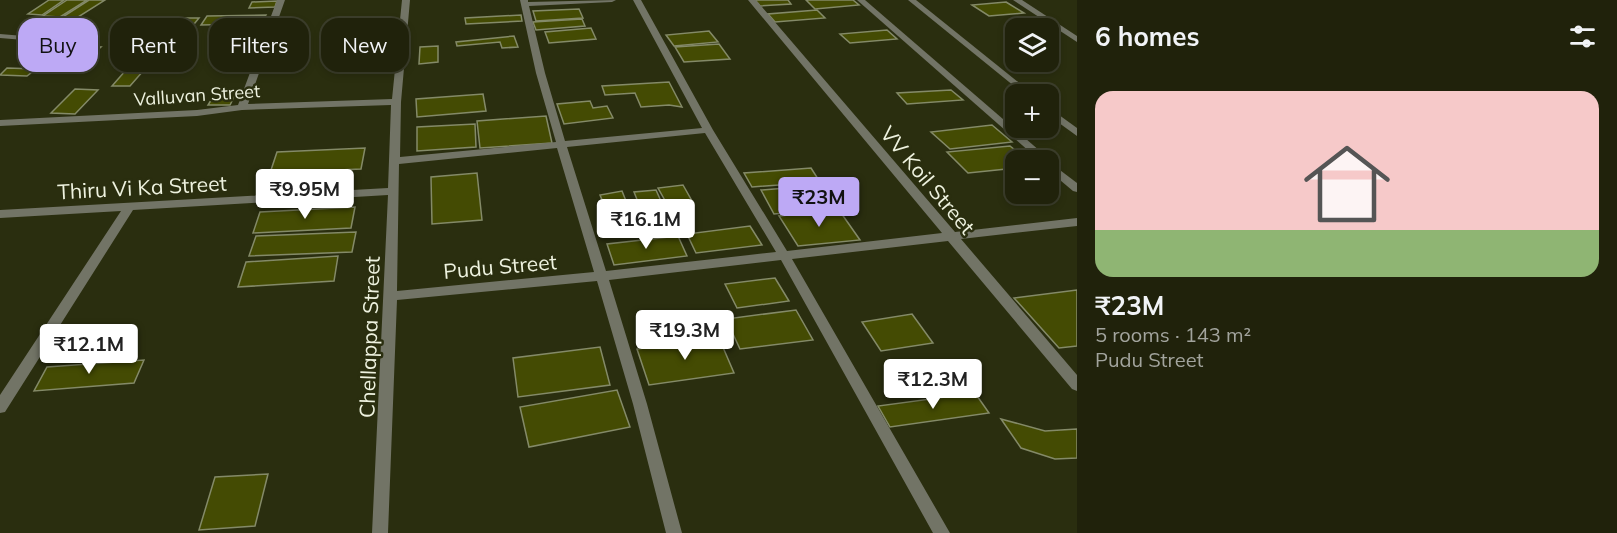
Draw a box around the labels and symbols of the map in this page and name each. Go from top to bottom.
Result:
street label: Valluvan Street [133,79,261,111]
street label: VV Koil Street [875,121,981,239]
pin: ₹9.95M [256,169,354,220]
street label: Thiru Vi Ka Street [57,170,227,204]
pin: ₹23M [783,177,855,228]
pin: ₹16.1M [597,199,695,250]
street label: Pudu Street [442,248,558,284]
street label: Chellappa Street [353,256,385,418]
pin: ₹19.3M [636,310,734,361]
pin: ₹12.1M [40,324,138,375]
pin: ₹12.3M [884,359,982,410]

